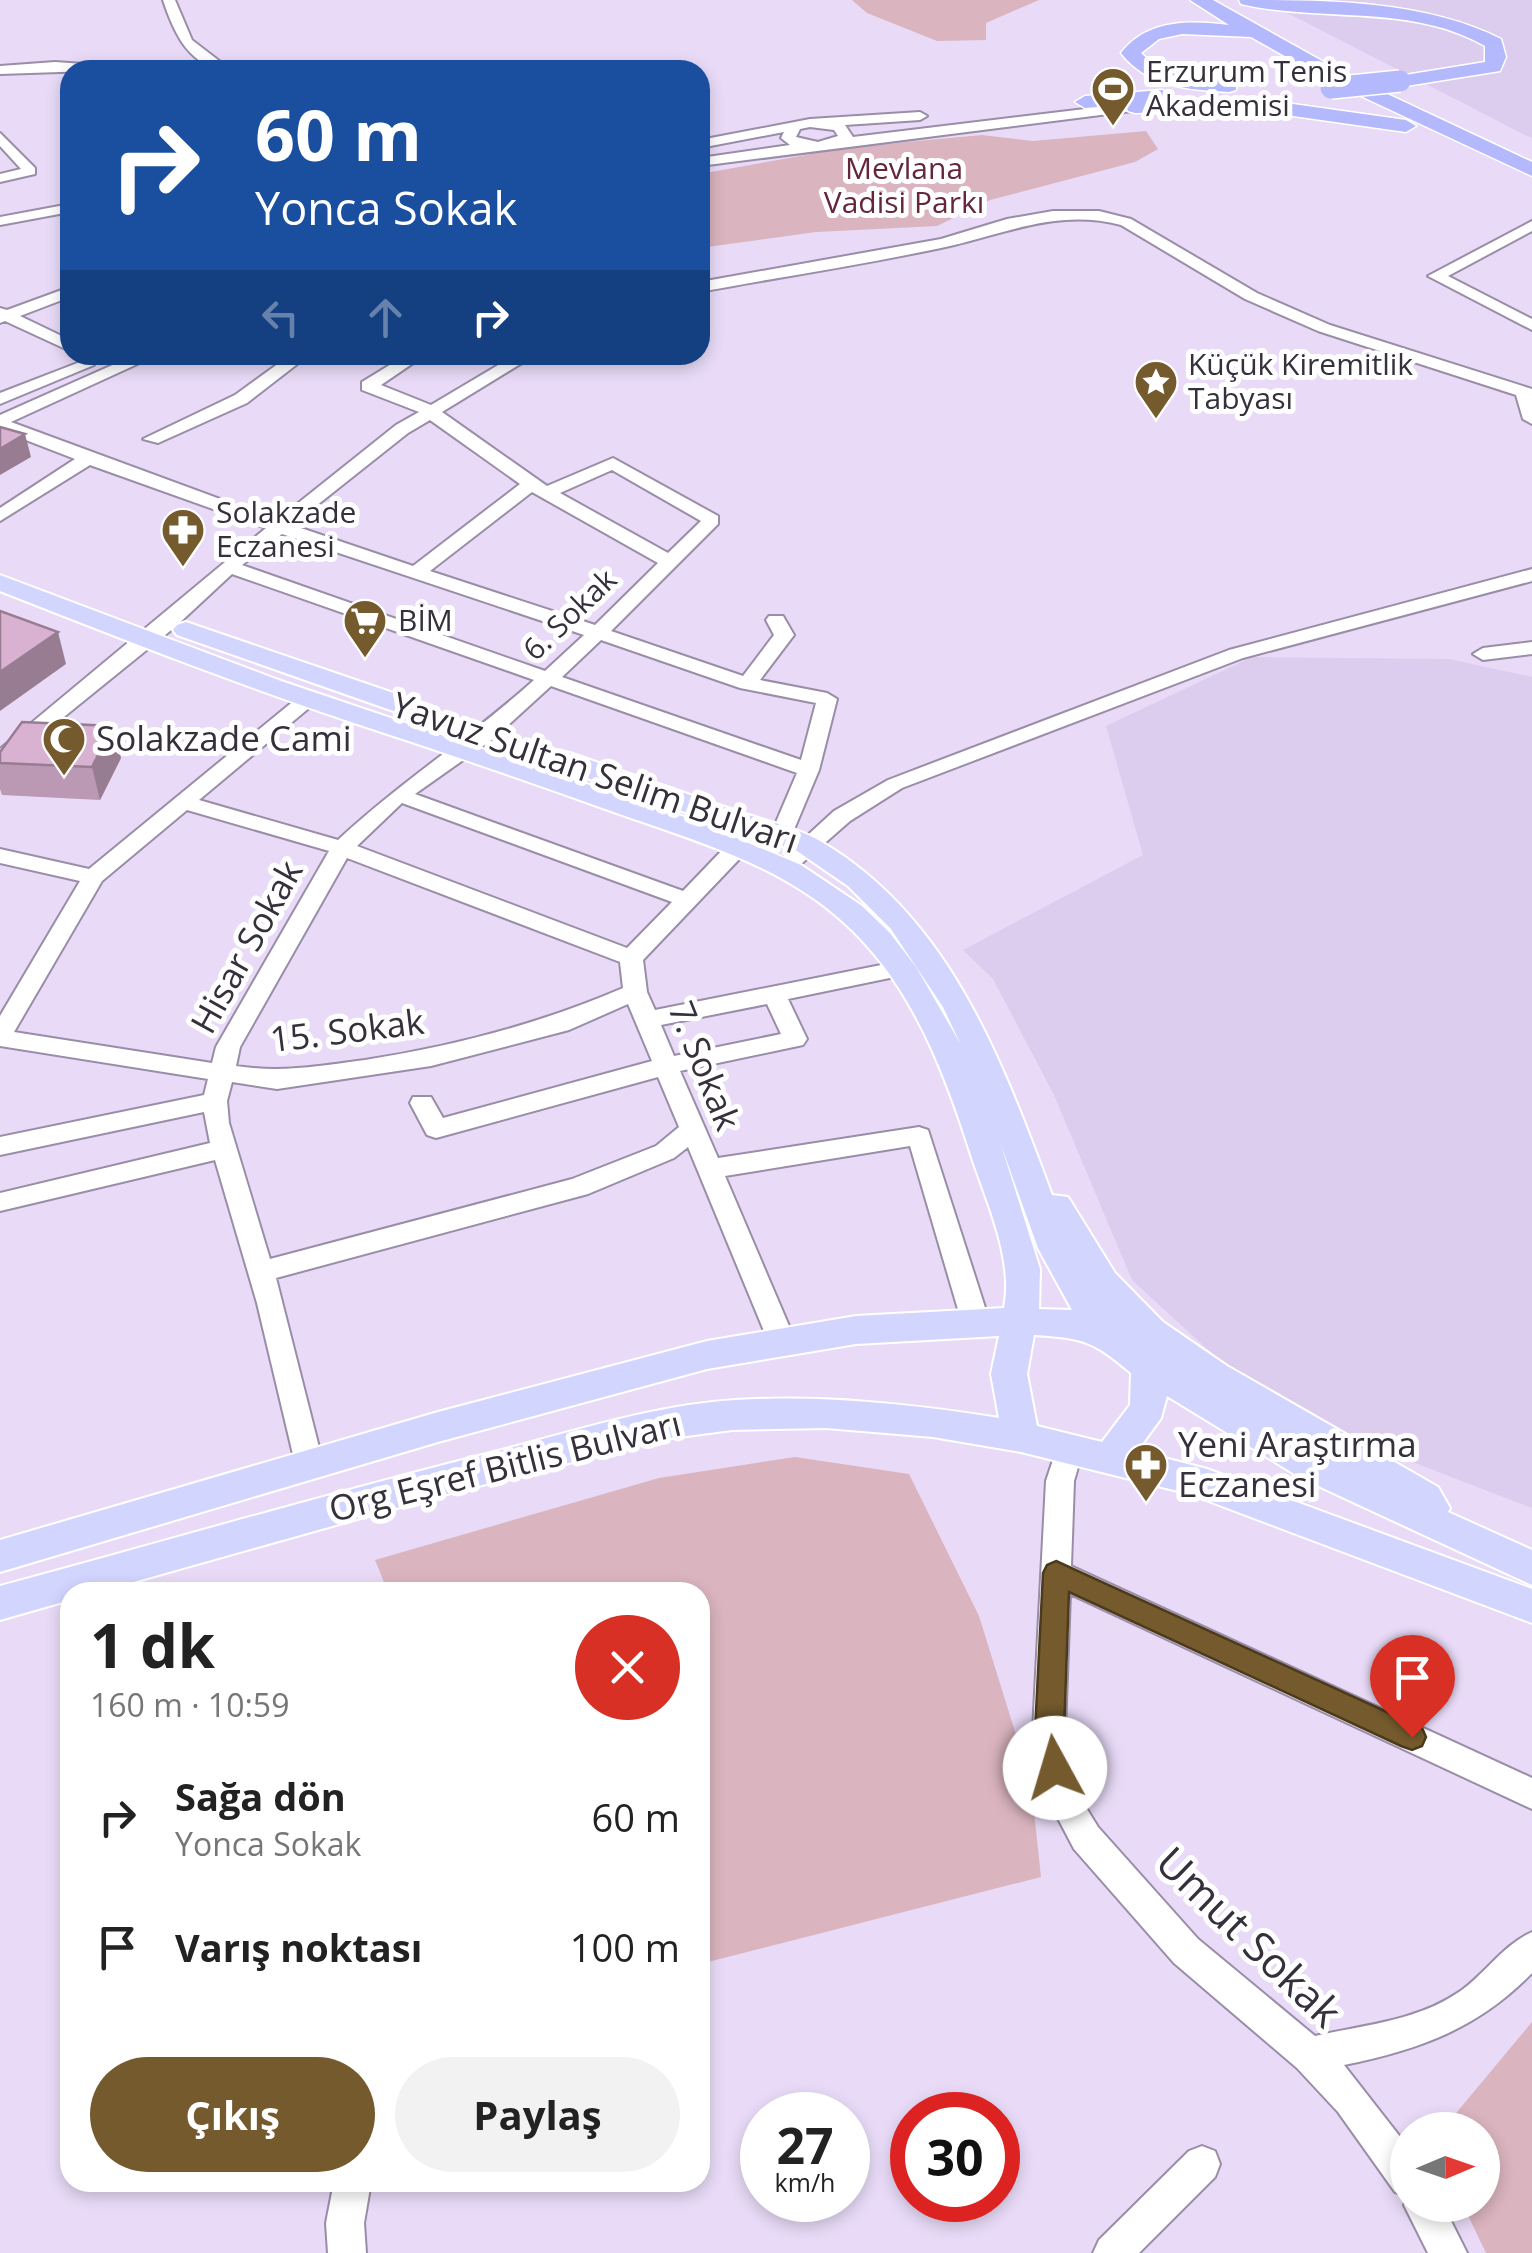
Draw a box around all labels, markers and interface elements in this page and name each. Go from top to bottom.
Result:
place label: Erzurum Tenis Akademisi [1146,50,1347,125]
sports icon: Erzurum Tenis Akademisi [1090,66,1136,127]
text: 60 m [255,86,422,182]
icon: right [90,100,220,230]
park label: Mevlana Vadisi Parkı [824,147,984,222]
text: Yonca Sokak [255,177,517,238]
icon: left [253,290,308,345]
icon: ahead [358,290,413,345]
icon: right [463,290,518,345]
place label: Küçük Kiremitlik Tabyası [1188,343,1413,418]
place icon: Küçük Kiremitlik Tabyası [1133,359,1179,420]
place label: Solakzade Eczanesi [216,491,356,566]
pharmacy icon: Solakzade Eczanesi [160,507,206,568]
street label: 6. Sokak [513,559,625,669]
supermarket icon: BİM [342,598,388,659]
place label: BİM [398,599,453,640]
street label: Yavuz Sultan Selim Bulvarı [386,680,805,863]
place label: Solakzade Cami [96,714,352,761]
mosque icon: Solakzade Cami [41,716,87,777]
street label: Hisar Sokak [179,851,313,1041]
street label: 7. Sokak [658,994,753,1137]
street label: 15. Sokak [267,997,427,1062]
street label: Org Eşref Bitlis Bulvarı [324,1399,685,1532]
place label: Yeni Araştırma Eczanesi [1178,1420,1417,1507]
pharmacy icon: Yeni Araştırma Eczanesi [1123,1442,1169,1503]
text: 1 dk [90,1604,215,1686]
button: close [575,1615,680,1720]
pin [1370,1635,1455,1738]
icon: arrive [1385,1650,1440,1705]
text: 160 m · 10:59 [90,1683,289,1726]
position arrow [1003,1716,1107,1820]
text: Sağa dön [175,1770,346,1822]
icon: right [90,1790,145,1845]
text: 60 m [591,1791,680,1843]
text: Yonca Sokak [175,1822,361,1865]
street label: Umut Sokak [1145,1833,1355,2039]
icon: arrive [90,1920,145,1975]
text: Varış noktası [175,1921,422,1973]
text: 100 m [570,1921,680,1973]
button: Çıkış [90,2057,375,2172]
button: Paylaş [395,2057,680,2172]
speed limit sign: 30 [890,2092,1020,2222]
text: 27 [776,2111,834,2179]
north arrow [1390,2112,1500,2222]
map controls [1390,2112,1500,2222]
text: km/h [775,2165,835,2199]

